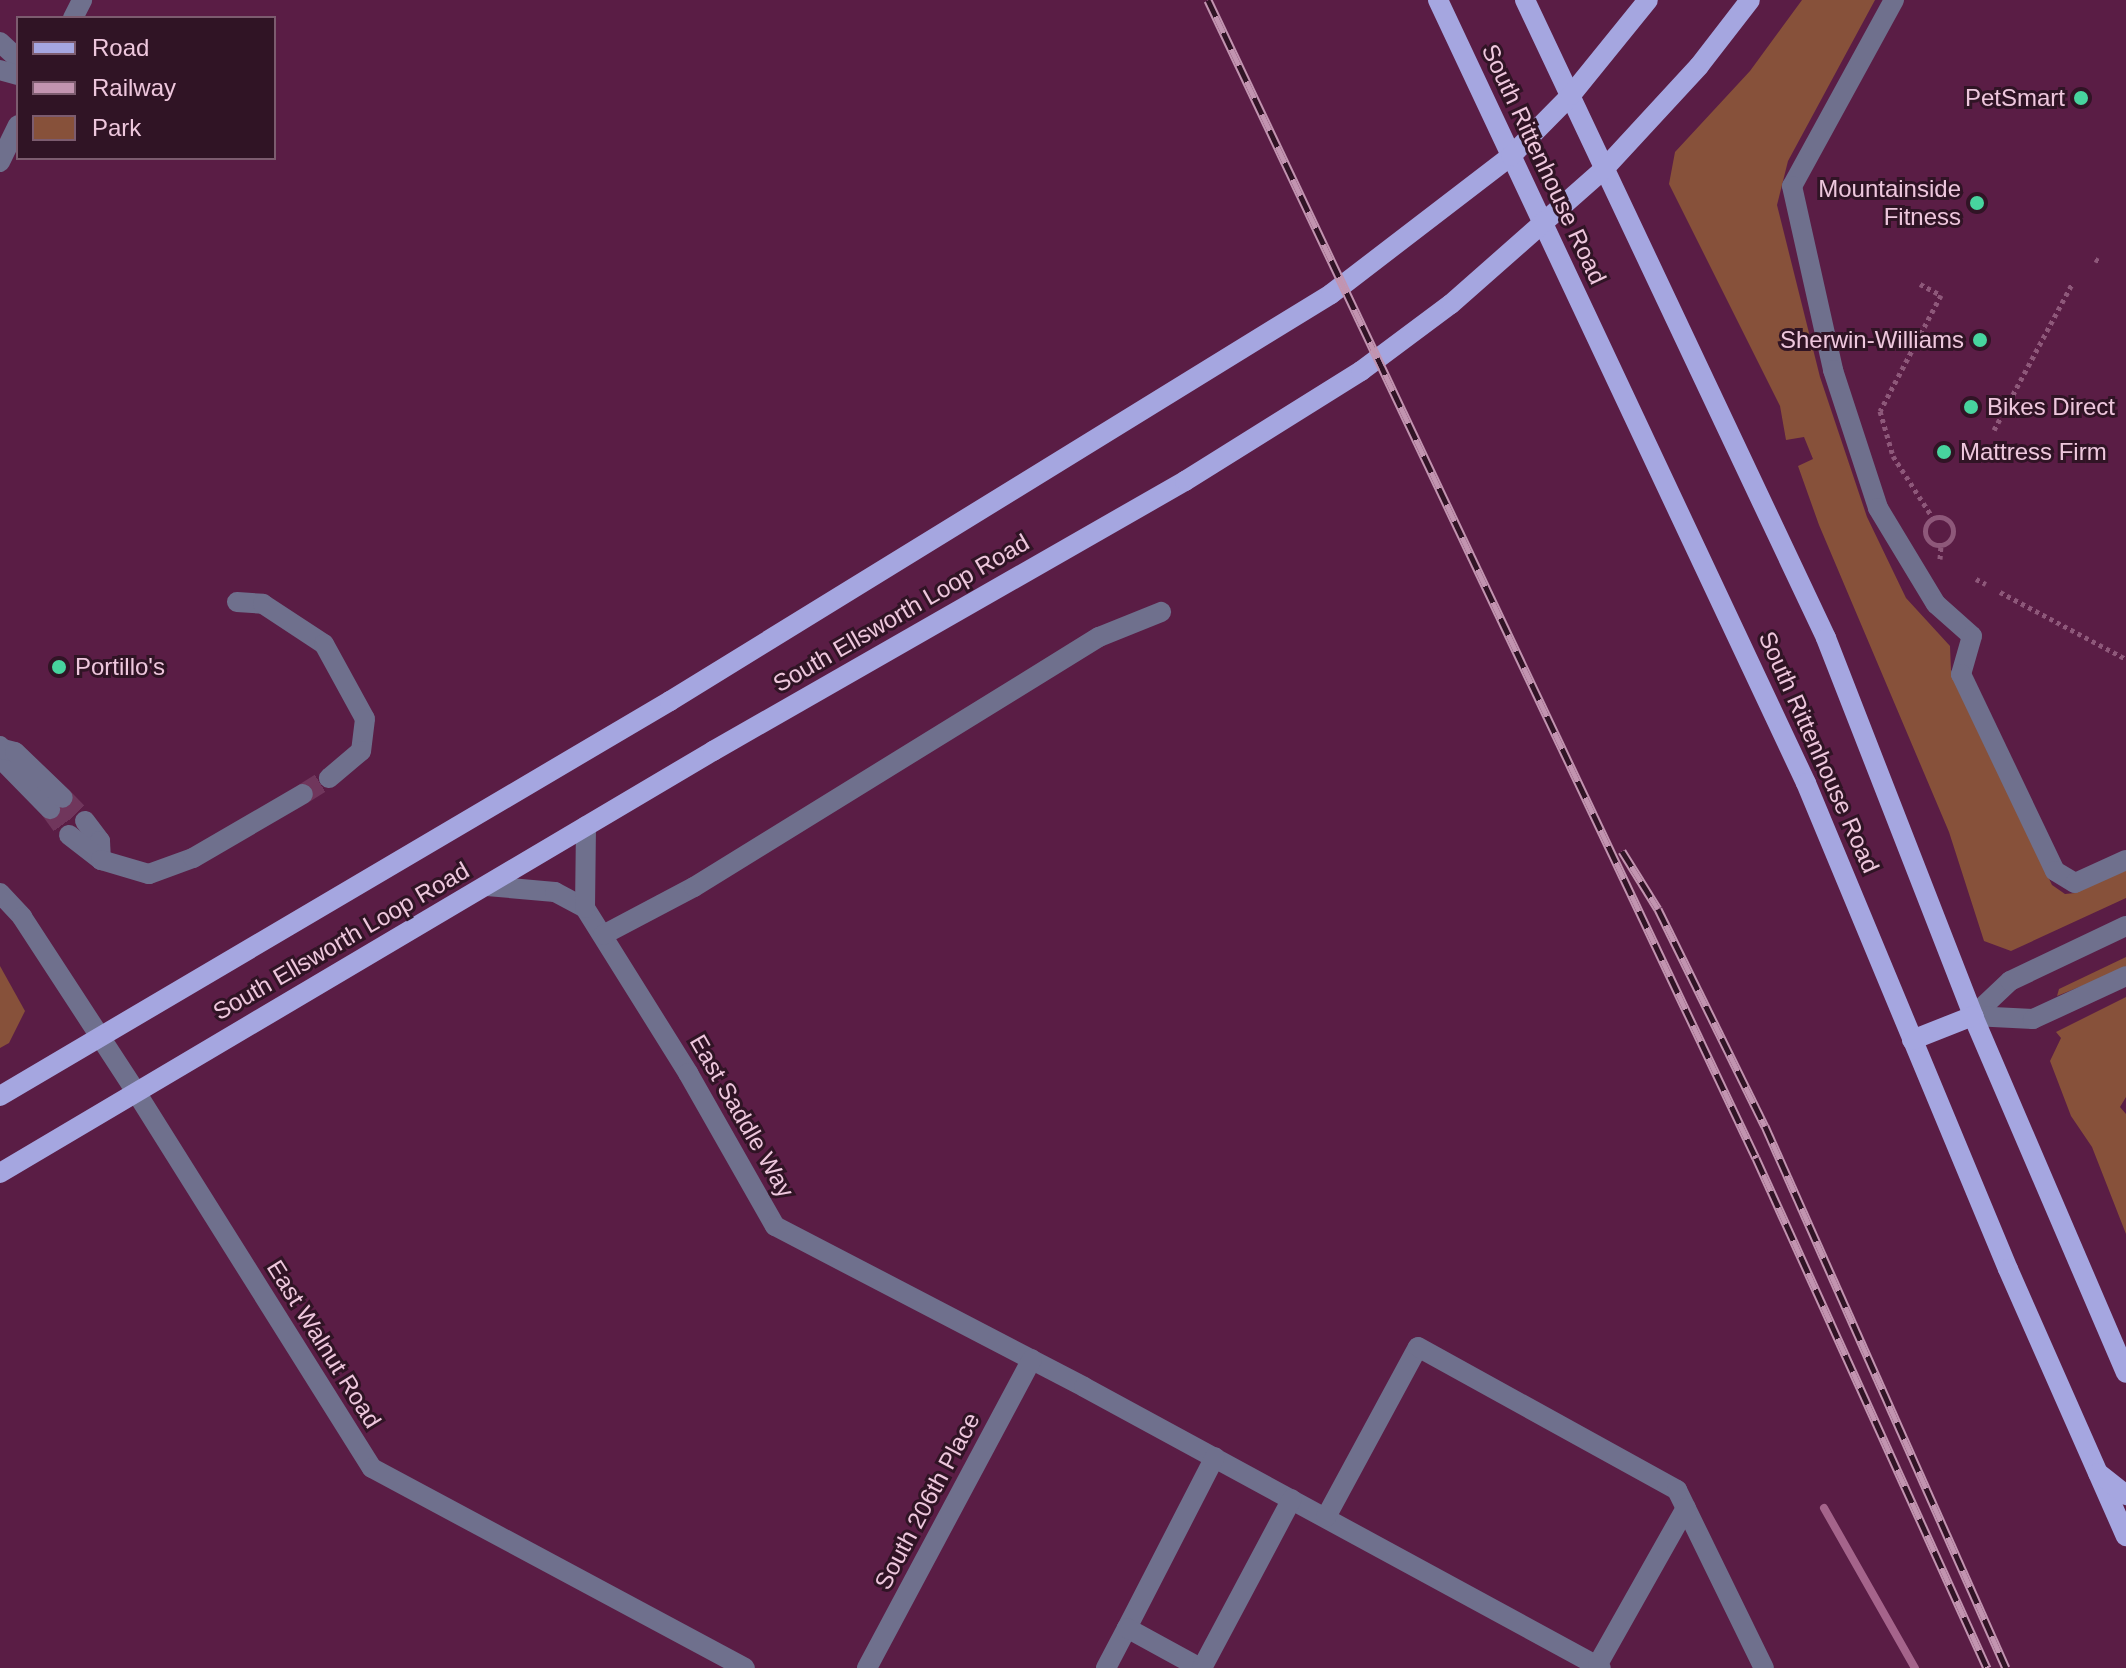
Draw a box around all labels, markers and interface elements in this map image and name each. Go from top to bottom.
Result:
legend [16,16,276,160]
text: Road [92,34,149,61]
street label: South Rittenhouse Road [1476,39,1612,289]
text: Railway [92,74,176,101]
place label: PetSmart [1965,84,2065,112]
marker: PetSmart [2072,89,2090,107]
text: Park [92,114,141,141]
place label: Mountainside Fitness [1818,175,1961,231]
marker: Mountainside Fitness [1968,194,1986,212]
place label: Sherwin-Williams [1780,326,1964,354]
marker: Sherwin-Williams [1971,331,1989,349]
place label: Bikes Direct [1987,393,2115,421]
marker: Bikes Direct [1962,398,1980,416]
place label: Mattress Firm [1960,438,2107,466]
marker: Mattress Firm [1935,443,1953,461]
street label: South Ellsworth Loop Road [768,528,1034,698]
street label: South Rittenhouse Road [1753,627,1885,877]
place label: Portillo's [75,653,165,681]
marker: Portillo's [50,658,68,676]
street label: South Ellsworth Loop Road [208,856,474,1026]
street label: East Saddle Way [684,1029,800,1203]
street label: East Walnut Road [261,1255,387,1433]
street label: South 206th Place [868,1408,986,1594]

